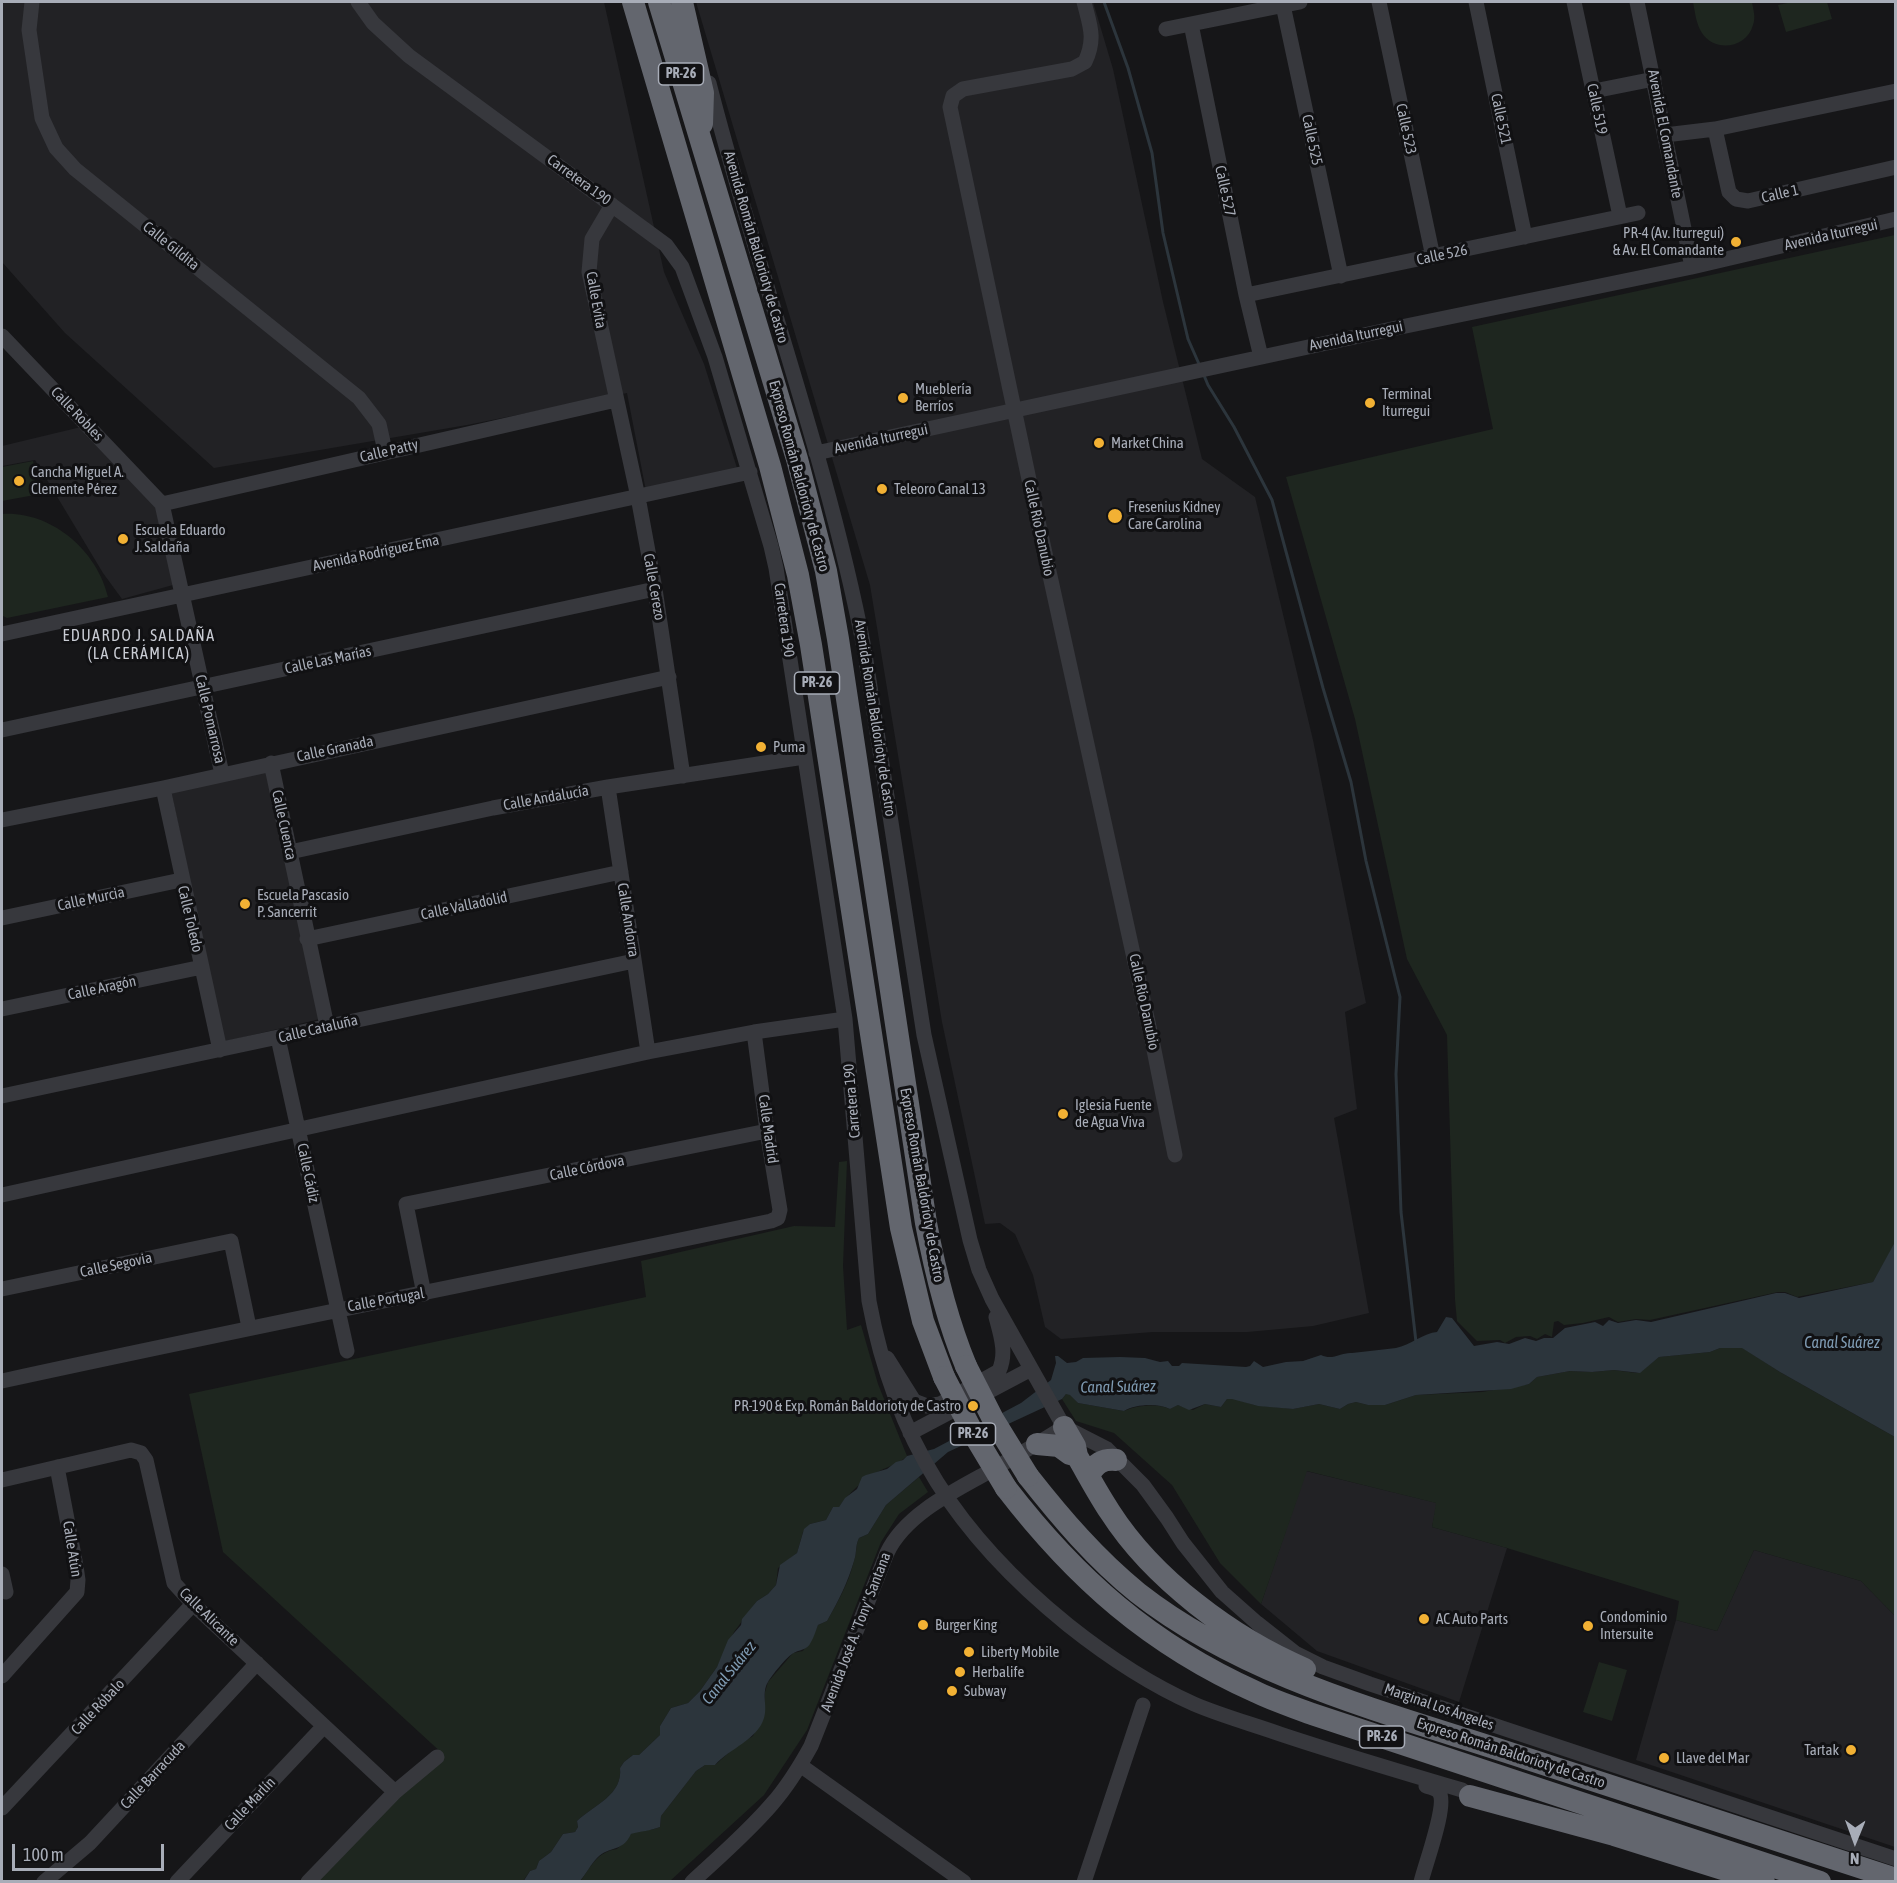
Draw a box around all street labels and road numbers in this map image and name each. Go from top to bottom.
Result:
road number: PR-26 [658,63,704,85]
street label: Avenida El Comandante [1644,68,1686,200]
street label: Calle 519 [1583,82,1611,136]
street label: Calle 521 [1487,92,1515,146]
street label: Calle 523 [1392,102,1420,156]
street label: Calle 525 [1298,113,1326,167]
street label: Avenida Román Baldorioty de Castro [720,149,792,345]
street label: Carretera 190 [544,151,614,209]
street label: Calle 527 [1211,164,1239,218]
street label: Calle 1 [1760,181,1800,207]
street label: Avenida Iturregui [1783,216,1879,254]
street label: Calle Gildita [139,218,203,274]
street label: Calle 526 [1415,241,1469,269]
street label: Calle Evita [582,270,610,330]
street label: Avenida Iturregui [1308,317,1404,355]
street label: Expreso Román Baldorioty de Castro [765,378,833,574]
street label: Calle Robles [47,383,107,445]
street label: Avenida Iturregui [833,420,929,458]
street label: Calle Patty [358,436,420,466]
street label: Calle Río Danubio [1020,478,1058,578]
street label: Avenida Rodríguez Ema [311,531,441,575]
street label: Calle Cerezo [639,552,669,622]
street label: Carretera 190 [770,582,798,658]
street label: Avenida Román Baldorioty de Castro [851,618,899,818]
street label: Calle Las Marías [283,642,373,678]
road number: PR-26 [794,672,840,694]
street label: Calle Pomarrosa [191,673,229,765]
street label: Calle Granada [295,732,375,766]
street label: Calle Andalucía [502,782,590,814]
street label: Calle Cuenca [268,788,300,862]
street label: Calle Andorra [613,882,643,958]
street label: Calle Murcia [56,883,126,915]
street label: Calle Toledo [174,884,206,954]
street label: Calle Valladolid [419,888,509,924]
street label: Calle Río Danubio [1125,952,1163,1052]
street label: Calle Aragón [66,972,138,1004]
street label: Calle Cataluña [277,1011,359,1047]
street label: Carretera 190 [840,1063,864,1139]
street label: Expreso Román Baldorioty de Castro [896,1086,948,1284]
street label: Calle Madrid [754,1093,782,1165]
street label: Calle Cádiz [293,1142,323,1204]
street label: Calle Córdova [548,1151,626,1185]
street label: Calle Segovia [78,1249,154,1281]
street label: Calle Portugal [346,1284,426,1316]
road number: PR-26 [950,1423,996,1445]
street label: Calle Atún [59,1520,85,1578]
street label: Avenida José A. "Tony" Santana [817,1550,895,1714]
street label: Calle Alicante [175,1584,243,1650]
street label: Calle Róbalo [68,1675,128,1739]
street label: Marginal Los Ángeles [1382,1680,1496,1734]
street label: Expreso Román Baldorioty de Castro [1414,1714,1608,1792]
road number: PR-26 [1360,1726,1404,1748]
street label: Calle Barracuda [117,1737,189,1813]
street label: Calle Marlín [221,1774,279,1834]

